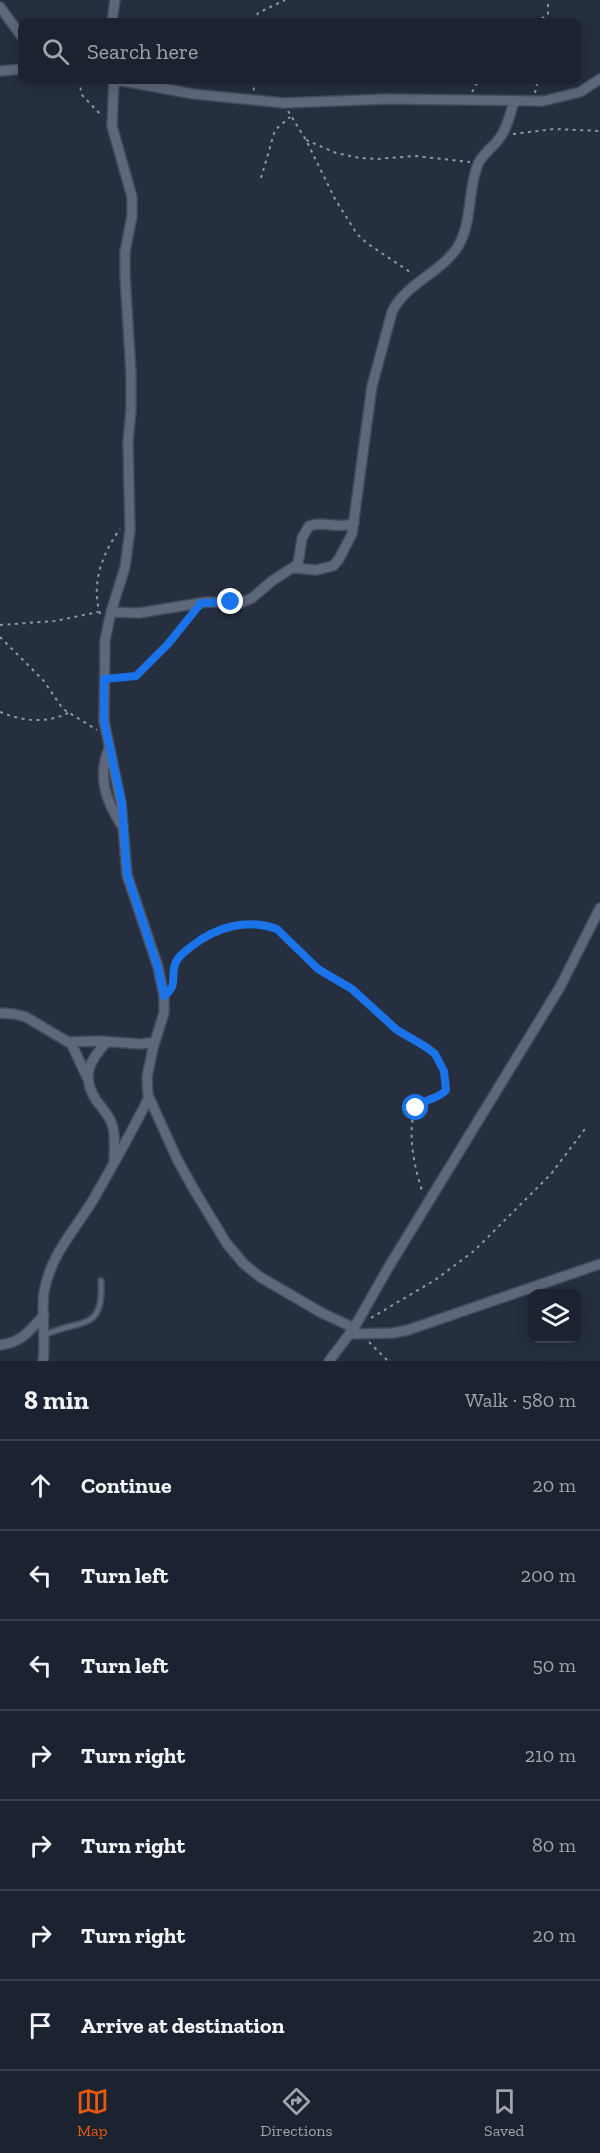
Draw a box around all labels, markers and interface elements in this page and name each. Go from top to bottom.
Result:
search box [18,18,582,84]
icon: search [39,35,72,68]
text: Search here [87,38,198,65]
route end [217,588,243,614]
route start [402,1094,428,1120]
map controls [528,1289,582,1343]
button: layers [528,1289,582,1343]
text: 8 min [24,1384,89,1416]
text: Walk · 580 m [465,1388,576,1412]
icon: ahead [24,1469,57,1502]
text: Continue [81,1472,172,1499]
text: 20 m [532,1473,576,1497]
icon: left [24,1559,57,1592]
text: Turn left [81,1562,168,1589]
text: 200 m [521,1563,576,1587]
icon: left [24,1649,57,1682]
text: Turn left [81,1652,168,1679]
text: 50 m [532,1653,576,1677]
icon: right [24,1739,57,1772]
text: Turn right [81,1742,185,1769]
text: 210 m [525,1743,576,1767]
icon: right [24,1829,57,1862]
text: Turn right [81,1832,185,1859]
text: 80 m [532,1833,576,1857]
icon: right [24,1919,57,1952]
text: Turn right [81,1922,185,1949]
text: 20 m [532,1923,576,1947]
icon: arrive [24,2009,57,2042]
text: Arrive at destination [81,2012,284,2039]
tab: Map [76,2085,109,2140]
tab: Directions [260,2085,333,2140]
tab: Saved [484,2085,524,2140]

